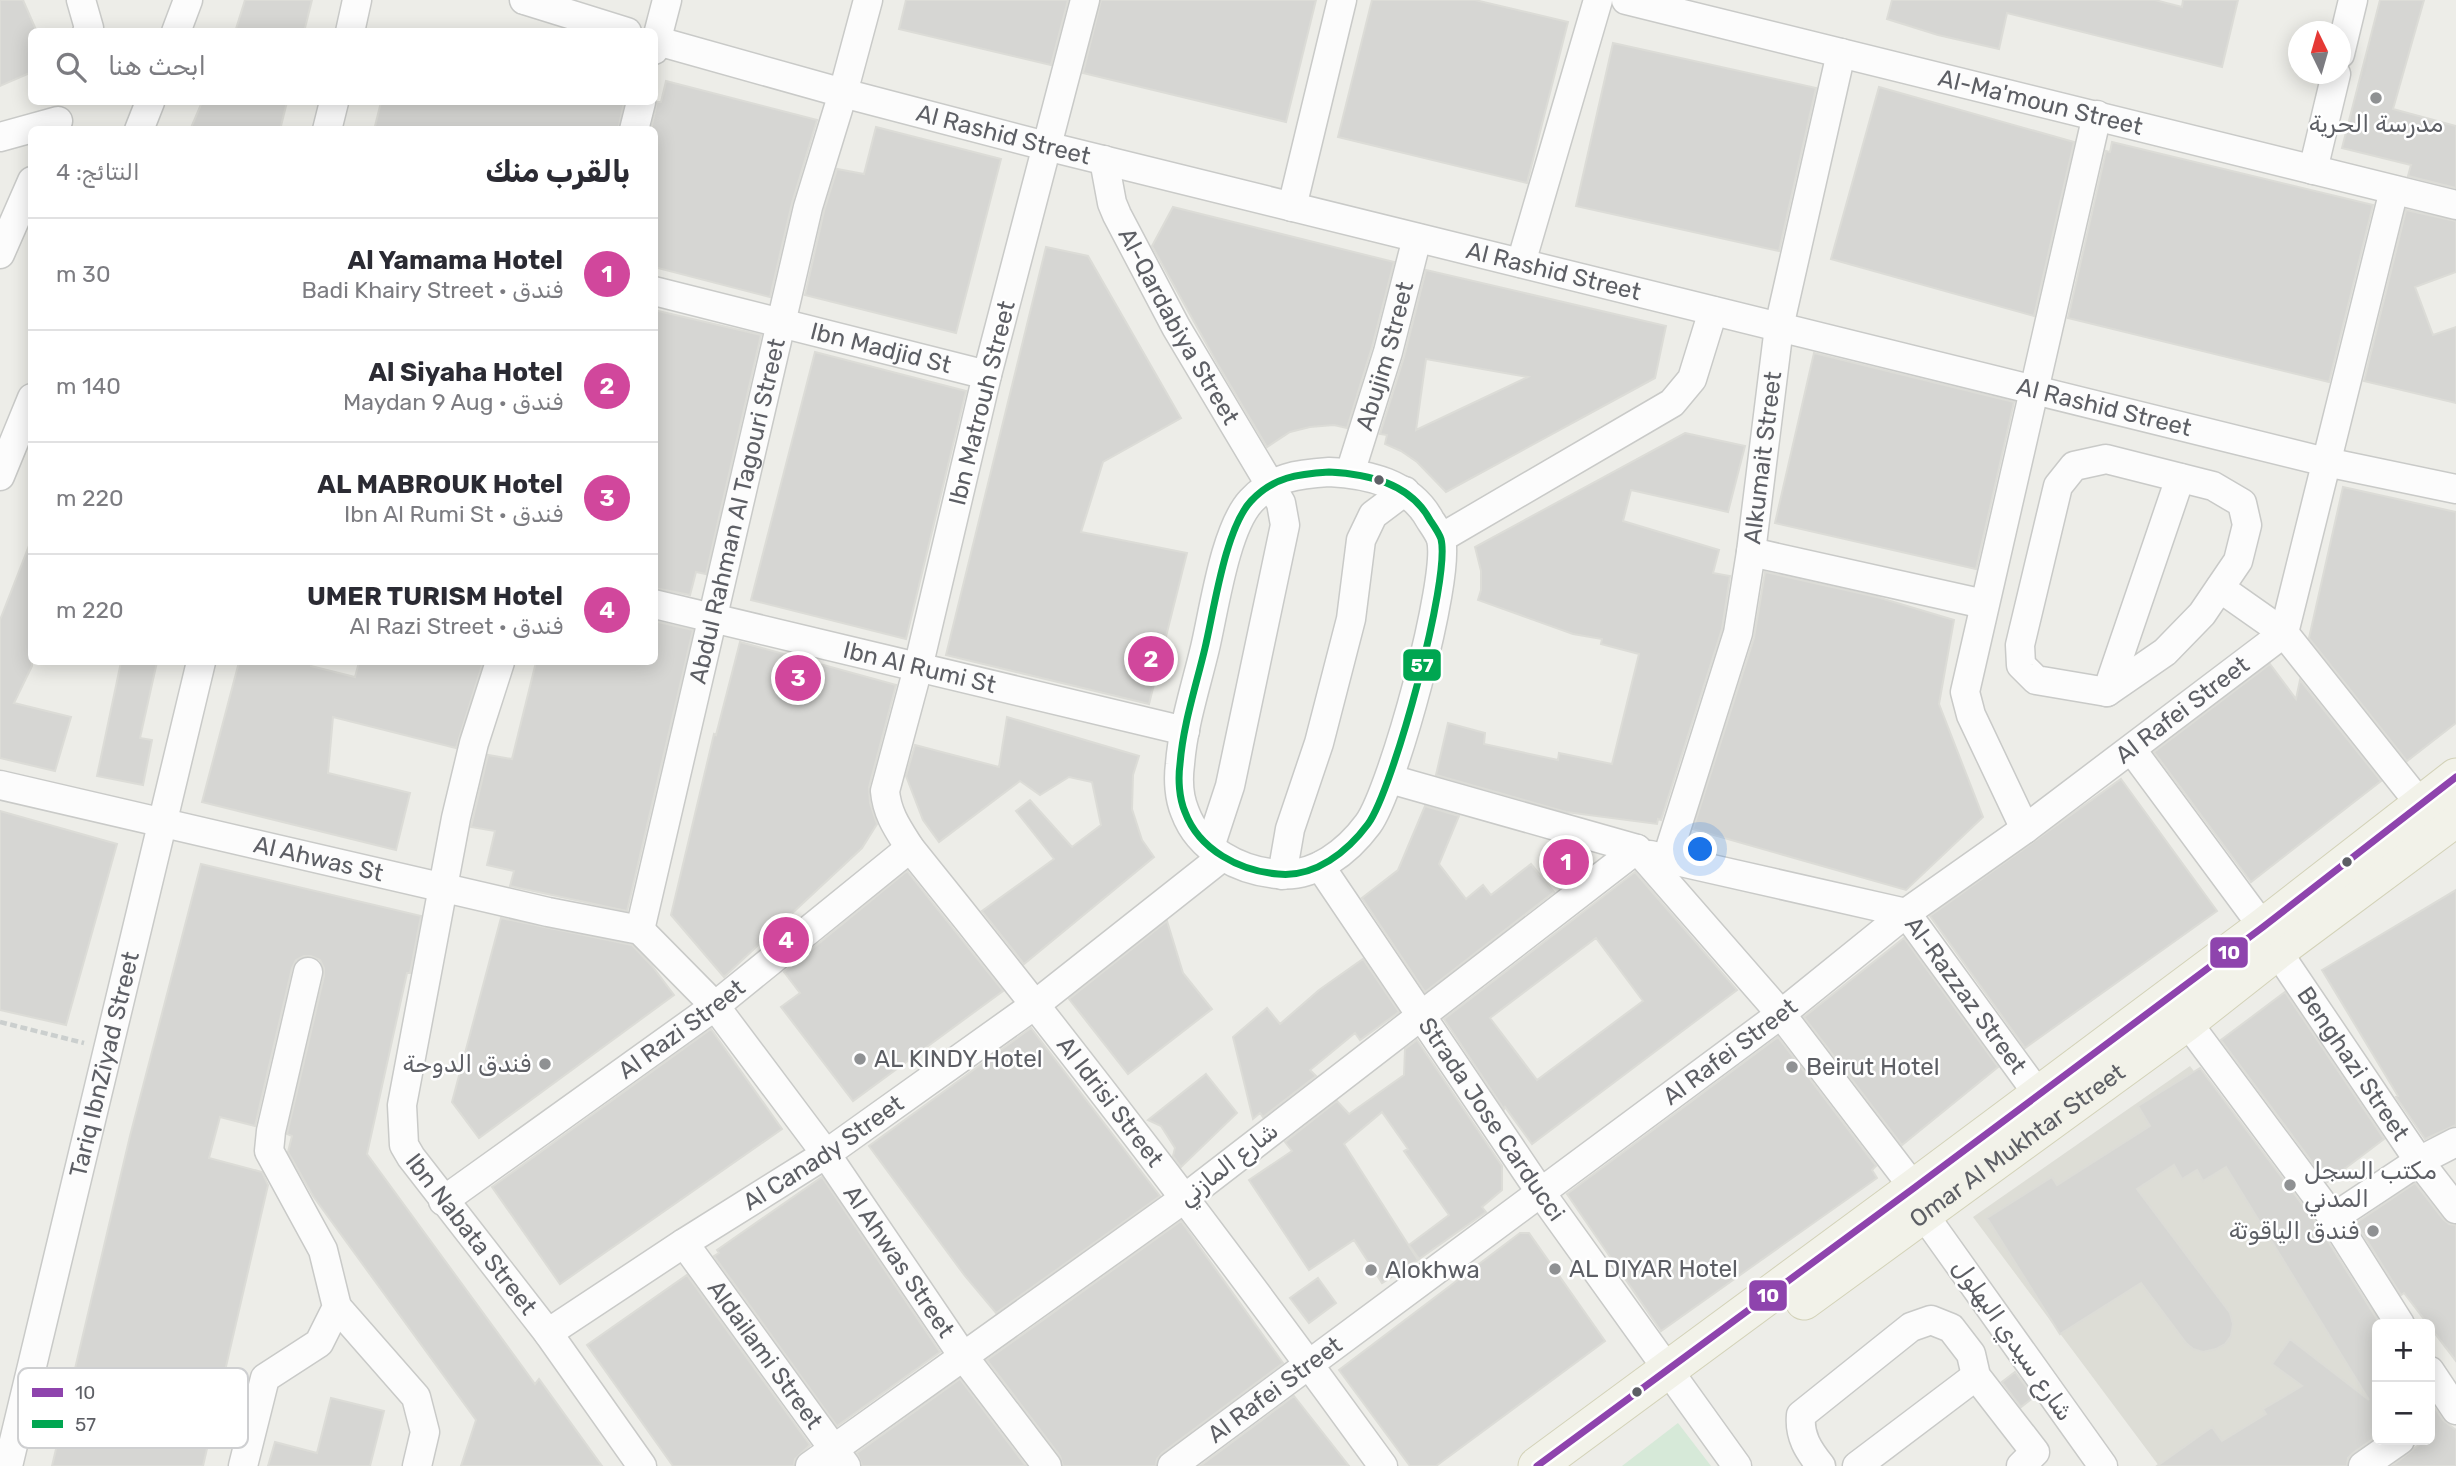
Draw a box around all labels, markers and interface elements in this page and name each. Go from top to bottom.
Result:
north arrow [2288,21,2351,84]
search box [28,28,658,105]
icon: search [52,48,90,86]
text: ابحث هنا [108,51,206,82]
street label: Al-Ma'moun Street [1935,64,2146,141]
marker: مدرسة الحرية [2368,90,2384,106]
street label: Al Rashid Street [913,99,1093,170]
place label: مدرسة الحرية [2309,110,2443,138]
text: بالقرب منك [485,154,630,190]
text: النتائج: 4 [56,158,140,186]
street label: Al-Qardabiya Street [1112,223,1245,430]
street label: Al Rashid Street [1463,236,1644,306]
text: Al Yamama Hotel [348,245,563,276]
text: 30 m [56,260,111,288]
text: 1 [601,260,613,288]
text: فندق · Badi Khairy Street [301,276,563,304]
street label: Abujim Street [1350,279,1419,434]
street label: Ibn Matrouh Street [943,298,1021,508]
street label: Ibn Madjid St [808,317,954,379]
street label: Abdul Rahman Al Tagouri Street [684,336,791,687]
text: Al Siyaha Hotel [368,357,563,388]
street label: Alkumait Street [1738,370,1787,546]
text: 140 m [56,372,121,400]
text: 2 [600,372,614,400]
street label: Al Rashid Street [2014,372,2194,442]
text: فندق · Maydan 9 Aug [343,388,563,416]
text: AL MABROUK Hotel [317,469,563,500]
unlabelled marker [1372,473,1386,487]
text: 220 m [56,484,124,512]
text: 3 [599,484,615,512]
text: فندق · Ibn Al Rumi St [344,500,563,528]
text: UMER TURISM Hotel [307,581,563,612]
text: 220 m [56,596,124,624]
text: 4 [599,596,615,624]
text: فندق · Al Razi Street [350,612,563,640]
pin: 2 [1128,633,1174,685]
street label: Ibn Al Rumi St [840,636,999,699]
line badge: 57 [1402,648,1442,682]
street label: Al Rafei Street [2110,650,2255,770]
pin: 3 [775,652,821,704]
text: 57 [1410,654,1434,677]
street label: Al Ahwas St [251,830,386,887]
your location [1683,832,1717,866]
pin: 1 [1543,836,1589,888]
unlabelled marker [2340,855,2354,869]
street label: Al-Razzaz Street [1899,911,2032,1079]
pin: 4 [763,914,809,966]
line badge: 10 [2209,936,2249,969]
text: 10 [2218,941,2240,964]
street label: Tariq IbnZiyad Street [64,949,145,1180]
street label: Al Razi Street [613,973,751,1085]
street label: Benghazi Street [2291,981,2415,1146]
street label: Al Rafei Street [1657,993,1803,1111]
street label: Strada Jose Carducci [1413,1012,1571,1226]
street label: Al Idrisi Street [1051,1031,1169,1172]
place label: AL KINDY Hotel [874,1045,1043,1073]
place label: فندق الدوحة [403,1050,531,1078]
marker: AL KINDY Hotel [852,1051,868,1067]
place label: Beirut Hotel [1806,1053,1940,1081]
marker: فندق الدوحة [537,1056,553,1072]
street label: Omar Al Mukhtar Street [1904,1058,2130,1233]
marker: Beirut Hotel [1784,1059,1800,1075]
street label: Al Canady Street [738,1089,909,1216]
street label: شارع المازني [1172,1116,1286,1215]
street label: Ibn Nabata Street [400,1148,543,1320]
place label: مكتب السجل المدني [2304,1157,2437,1217]
marker: مكتب السجل المدني [2282,1177,2298,1193]
street label: Al Ahwas Street [838,1180,960,1343]
place label: فندق الياقوتة [2229,1217,2359,1245]
marker: فندق الياقوتة [2365,1223,2381,1239]
street label: شارع سيدي البهلول [1944,1254,2079,1428]
place label: AL DIYAR Hotel [1569,1255,1738,1283]
place label: Alokhwa [1385,1256,1480,1284]
marker: AL DIYAR Hotel [1547,1261,1563,1277]
marker: Alokhwa [1363,1262,1379,1278]
street label: Aldailami Street [702,1275,828,1434]
line badge: 10 [1748,1279,1788,1312]
text: 10 [1757,1284,1779,1307]
map controls [2372,1319,2435,1445]
button: + [2372,1319,2435,1382]
street label: Al Rafei Street [1202,1331,1347,1449]
legend [18,1368,248,1448]
text: 10 [75,1381,95,1404]
button: − [2372,1382,2435,1445]
unlabelled marker [1630,1385,1644,1399]
text: 57 [75,1413,96,1436]

